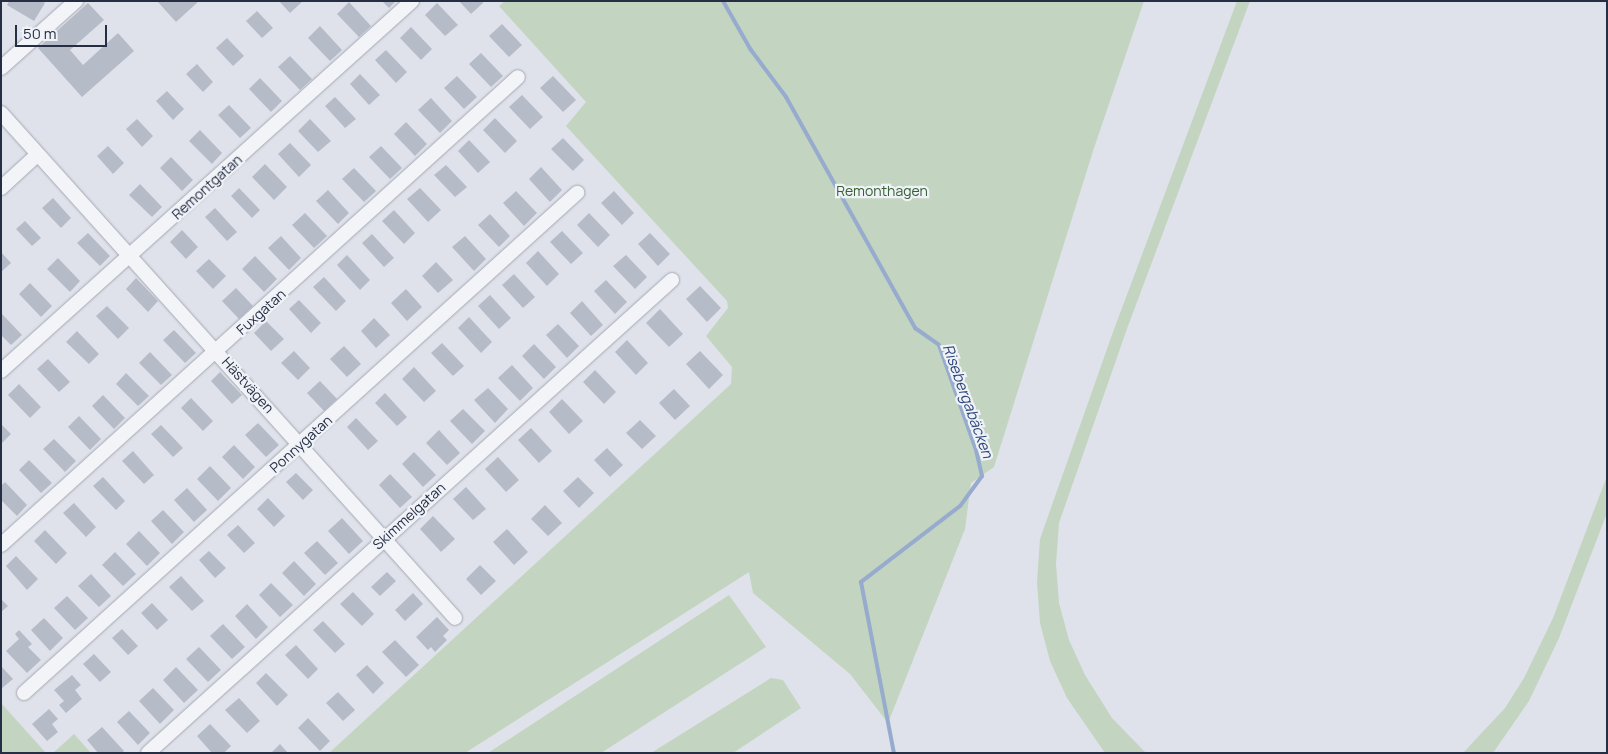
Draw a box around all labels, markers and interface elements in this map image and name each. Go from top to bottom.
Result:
scale bar [18,15,110,47]
text: 50 m [23,23,57,44]
street label: Remontgatan [168,151,246,223]
park label: Remonthagen [836,183,928,199]
street label: Fuxgatan [233,286,289,338]
water label: Risebergabäcken [939,342,997,460]
street label: Hästvägen [219,354,277,416]
street label: Ponnygatan [266,412,336,476]
street label: Skimmelgatan [369,479,449,553]

